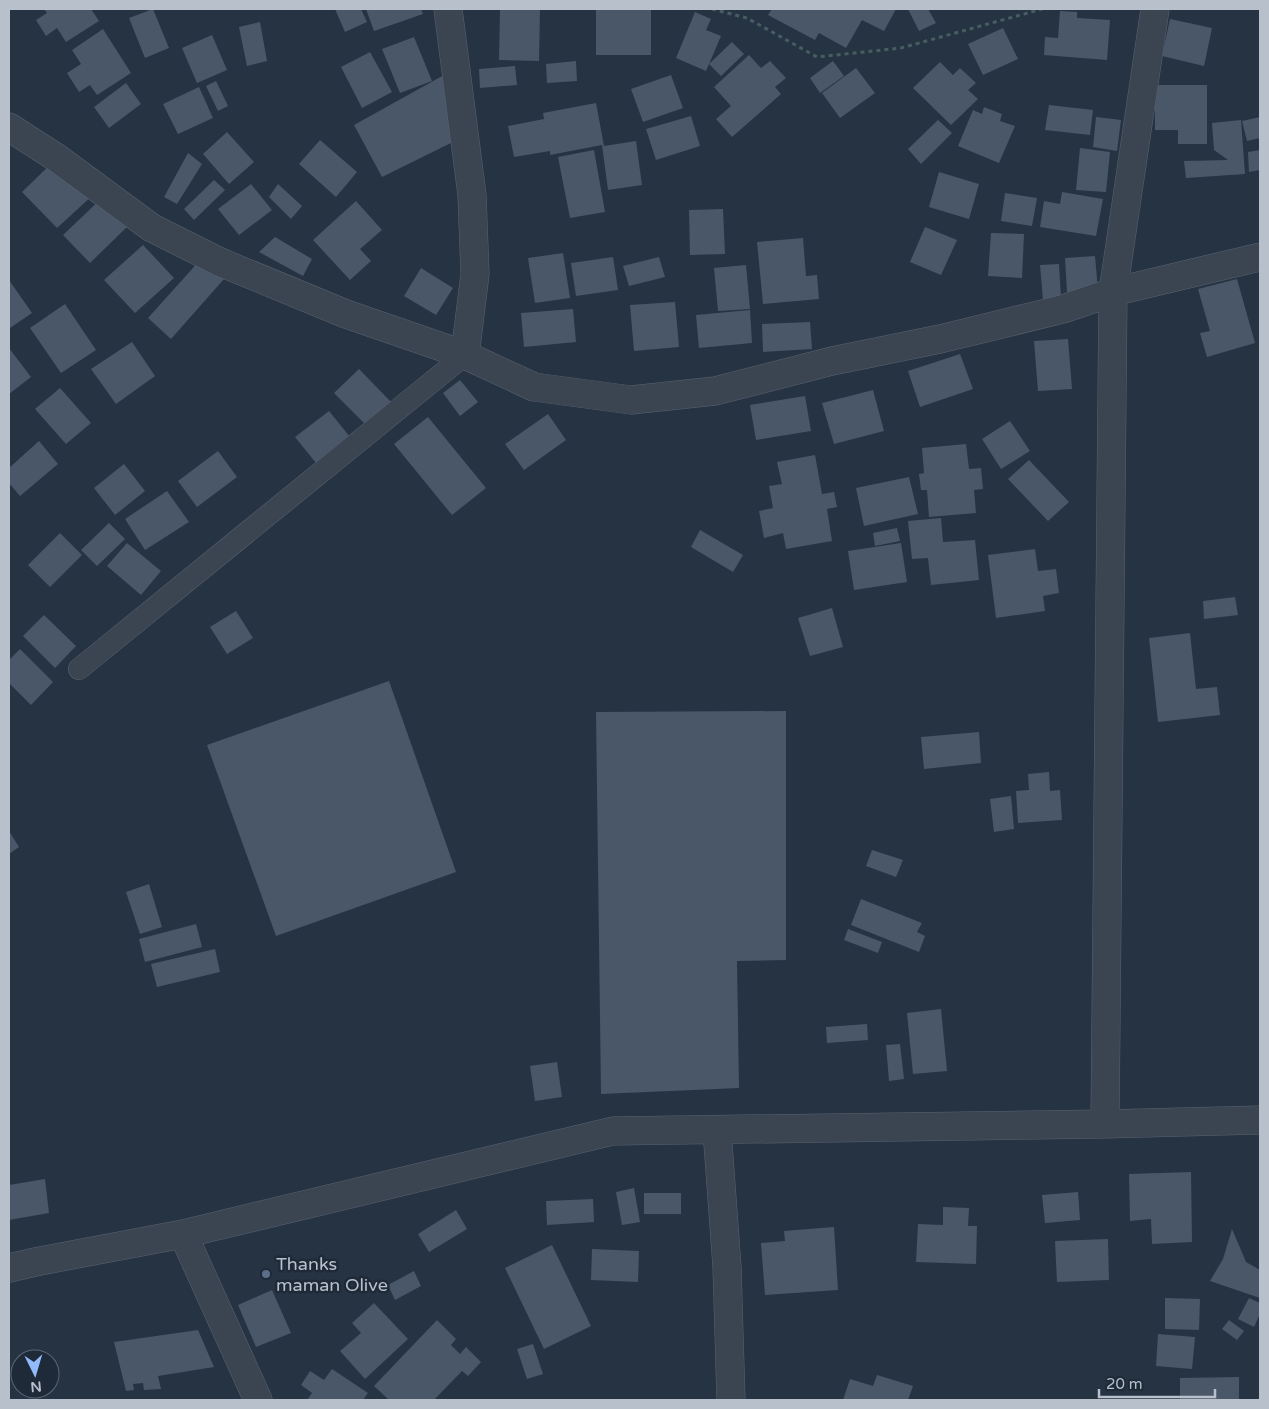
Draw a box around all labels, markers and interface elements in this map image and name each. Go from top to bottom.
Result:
place label: Thanks maman Olive [276,1253,388,1296]
marker: Thanks maman Olive [260,1268,272,1280]
north arrow [10,1349,60,1399]
scale bar [1099,1366,1215,1398]
text: 20 m [1106,1375,1143,1393]
text: N [30,1377,42,1395]

